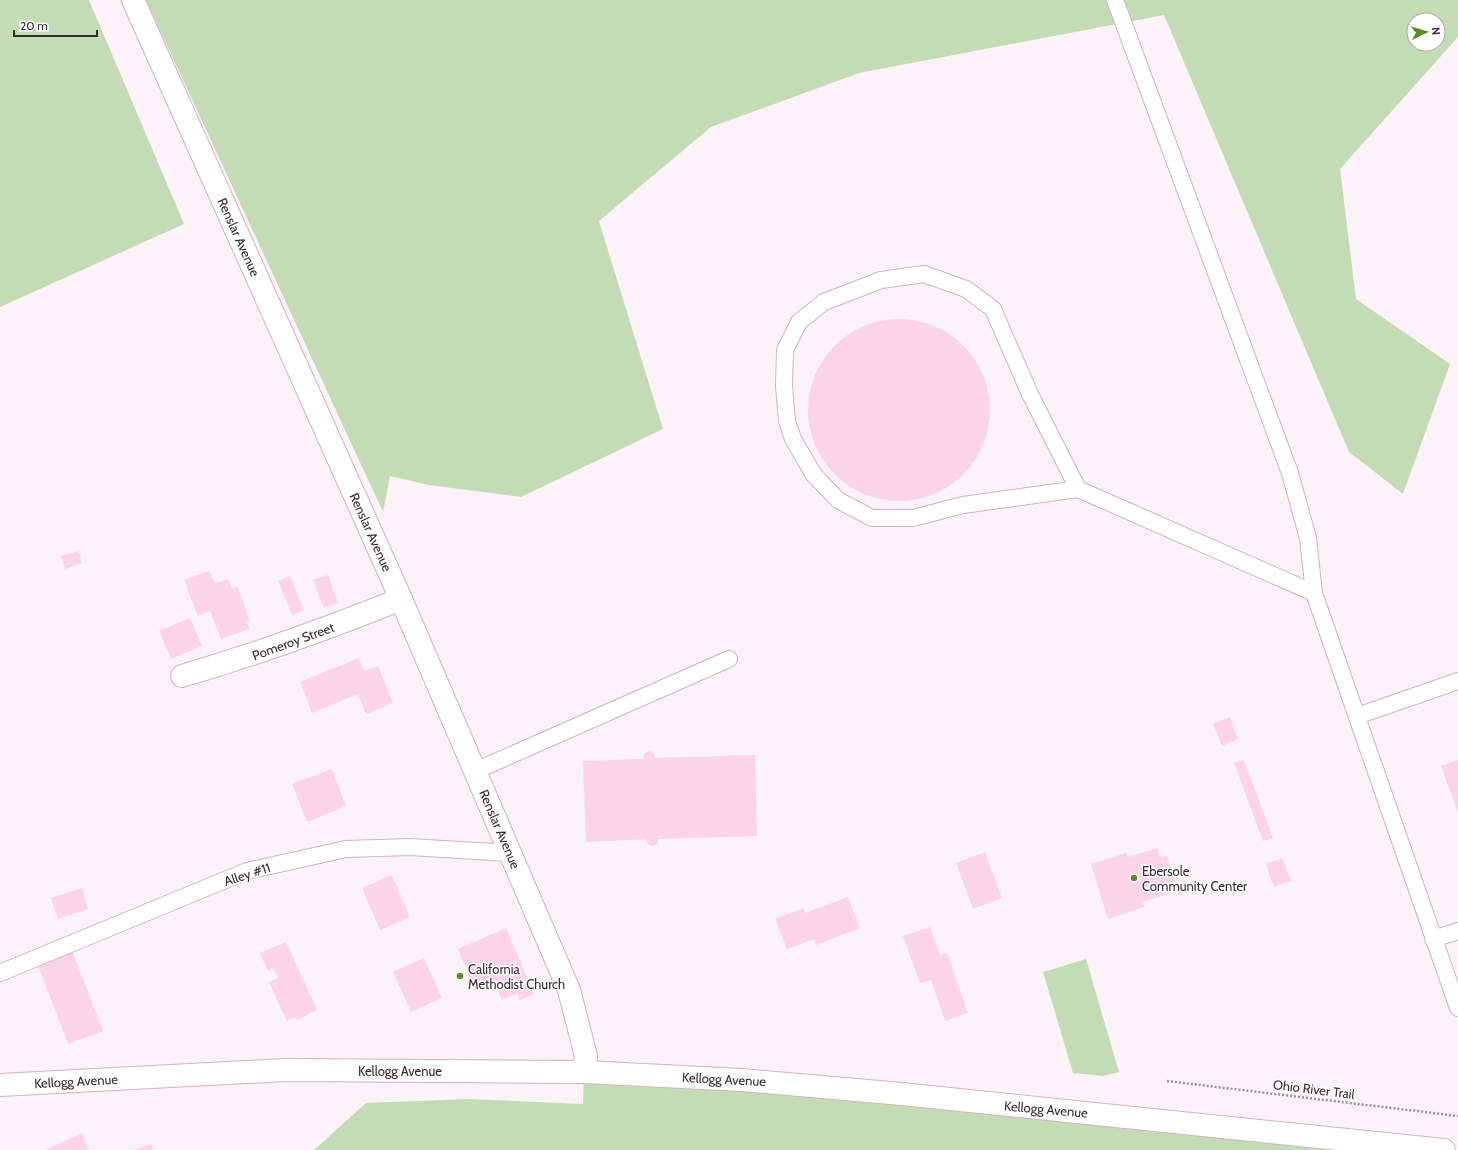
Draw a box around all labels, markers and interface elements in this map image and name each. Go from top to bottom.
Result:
scale bar [14,12,97,38]
north arrow [1406,12,1446,52]
text: 20 m [20,18,48,33]
text: N [1429,27,1443,36]
street label: Renslar Avenue [215,195,264,279]
street label: Renslar Avenue [347,490,396,574]
street label: Pomeroy Street [250,619,337,663]
street label: Renslar Avenue [476,787,524,871]
street label: Alley #11 [222,859,272,889]
place label: Ebersole Community Center [1142,863,1248,894]
marker: Ebersole Community Center [1129,873,1139,883]
place label: California Methodist Church [468,961,565,992]
marker: California Methodist Church [455,971,465,981]
street label: Kellogg Avenue [358,1063,442,1079]
street label: Kellogg Avenue [682,1069,767,1089]
street label: Kellogg Avenue [34,1071,119,1091]
street label: Ohio River Trail [1272,1076,1356,1102]
street label: Kellogg Avenue [1004,1097,1089,1121]

